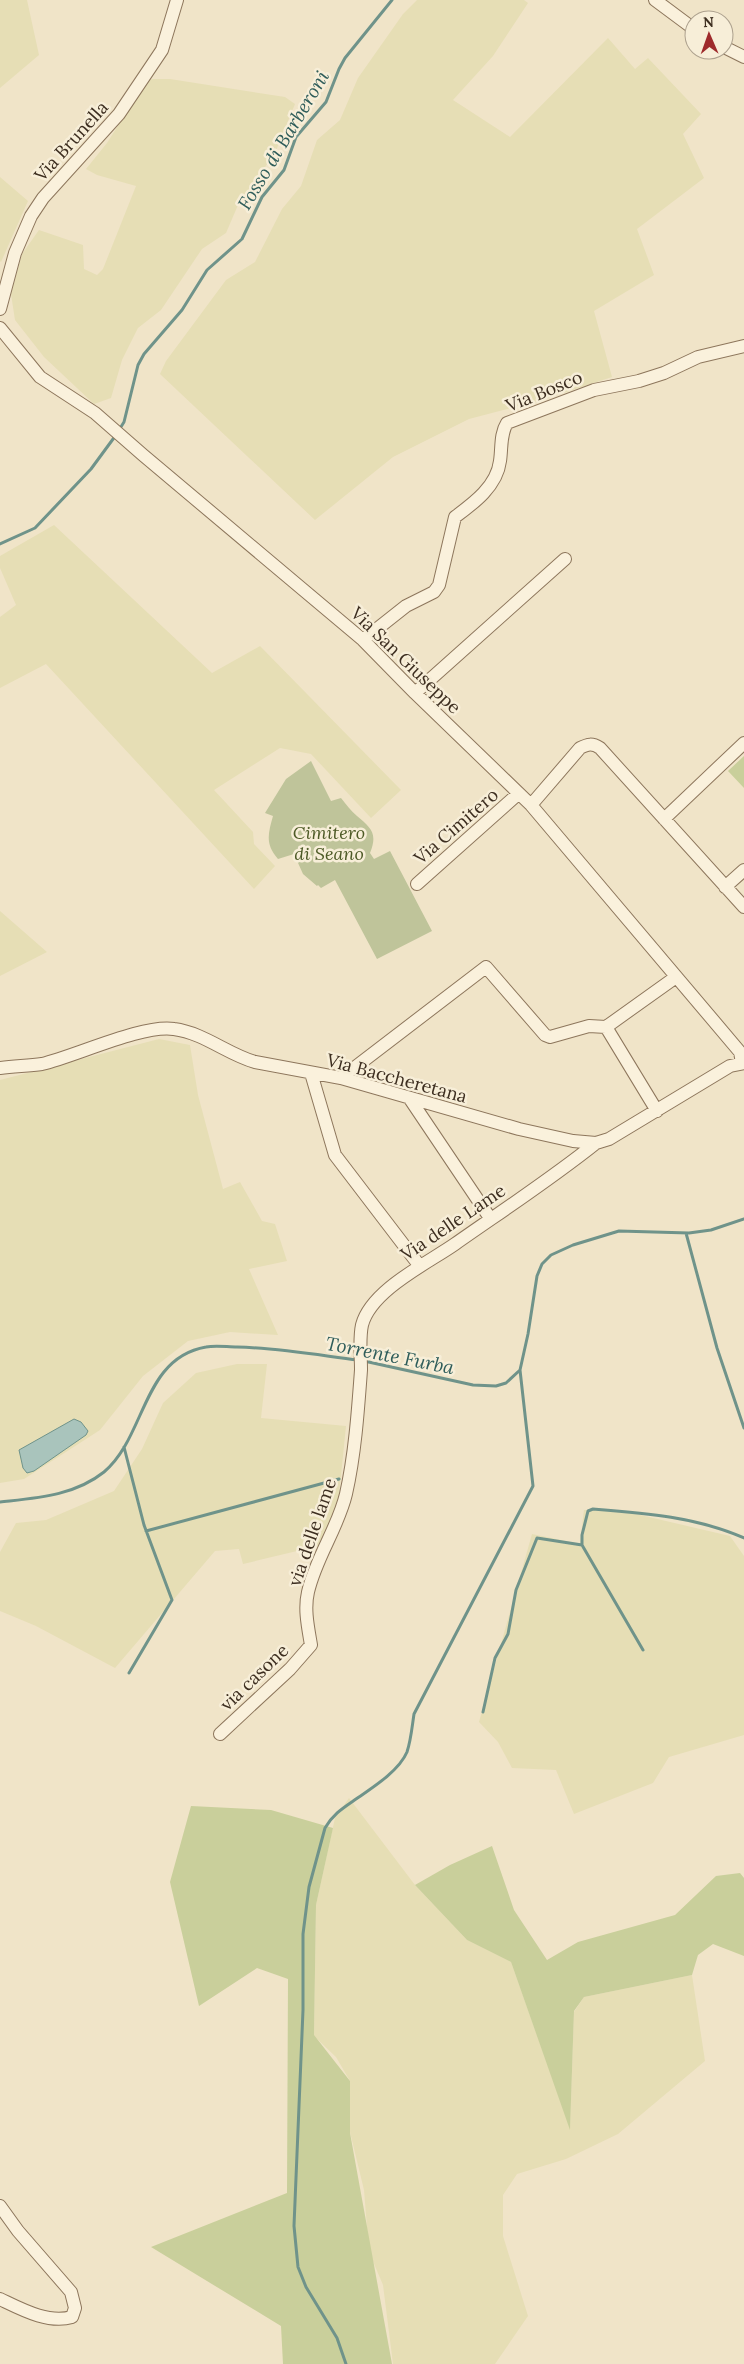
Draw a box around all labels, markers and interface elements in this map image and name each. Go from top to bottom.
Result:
north arrow [684,10,734,60]
text: N [703,13,714,31]
water label: Fosso di Barberoni [232,66,334,214]
street label: Via Brunella [28,96,113,187]
street label: Via Bosco [501,365,586,417]
street label: Via San Giuseppe [345,601,466,719]
street label: Via Cimitero [408,783,503,870]
park label: Cimitero di Seano [293,821,365,865]
street label: Via Baccheretana [323,1048,470,1108]
street label: Via delle Lame [395,1178,510,1266]
water label: Torrente Furba [324,1331,457,1379]
street label: via delle lame [283,1475,341,1589]
street label: via casone [215,1639,293,1715]

